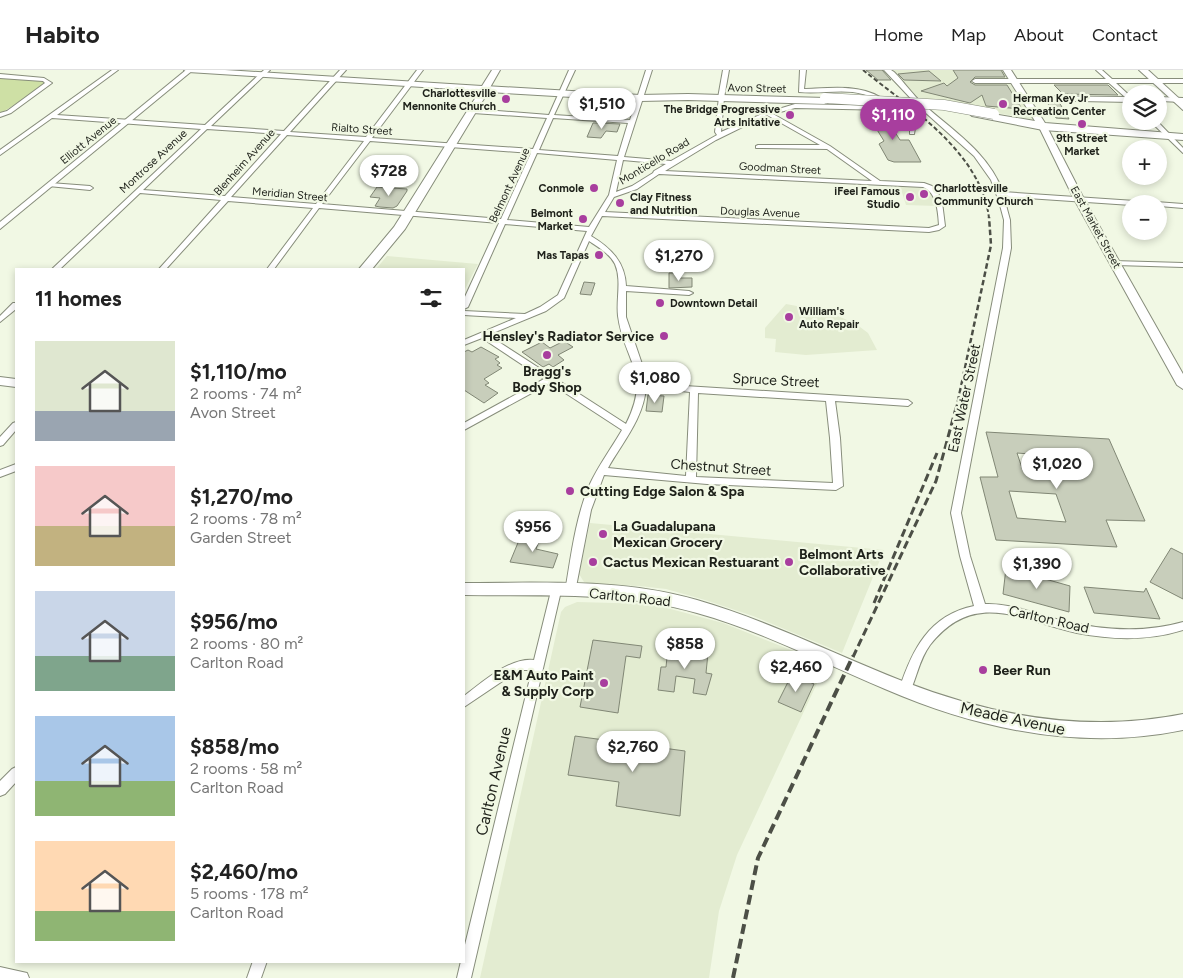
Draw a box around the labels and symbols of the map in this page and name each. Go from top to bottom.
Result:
street label: Avon Street [727,81,787,96]
place label: Charlottesville Mennonite Church [402,87,496,113]
pin: $1,510 [561,88,643,130]
place label: Herman Key Jr Recreation Center [1013,92,1107,118]
marker: Charlottesville Mennonite Church [500,93,512,105]
pin: $1,110 [852,98,934,141]
marker: Herman Key Jr Recreation Center [997,98,1009,110]
place label: The Bridge Progressive Arts Initative [664,103,780,129]
marker: The Bridge Progressive Arts Initative [784,109,796,121]
street label: Elliott Avenue [58,114,119,167]
marker: 9th Street Market [1076,118,1088,130]
street label: Rialto Street [331,121,393,138]
street label: Blenheim Avenue [211,126,278,198]
street label: Montrose Avenue [117,127,190,196]
place label: 9th Street Market [1056,132,1108,158]
street label: Monticello Road [617,135,692,188]
street label: Belmont Avenue [486,146,532,225]
pin: $728 [359,154,419,197]
street label: Goodman Street [739,160,821,177]
place label: Conmole [539,182,584,195]
marker: Conmole [588,182,600,194]
place label: Charlottesville Community Church [934,182,1033,208]
street label: East Market Street [1068,184,1123,270]
street label: Meridian Street [252,185,328,204]
place label: iFeel Famous Studio [834,185,901,211]
marker: Charlottesville Community Church [918,188,930,200]
place label: Clay Fitness and Nutrition [630,191,697,217]
marker: iFeel Famous Studio [904,191,916,203]
marker: Clay Fitness and Nutrition [614,197,626,209]
street label: Douglas Avenue [720,205,800,220]
place label: Belmont Market [531,207,574,233]
marker: Belmont Market [577,213,589,225]
pin: $1,270 [638,240,720,282]
place label: Mas Tapas [537,249,589,262]
marker: Mas Tapas [593,249,605,261]
marker: Downtown Detail [654,297,666,309]
place label: Downtown Detail [670,297,758,310]
place label: William's Auto Repair [799,305,860,331]
marker: William's Auto Repair [783,311,795,323]
place label: Hensley's Radiator Service [482,328,654,345]
marker: Hensley's Radiator Service [658,330,670,342]
street label: East Water Street [945,342,984,454]
marker: Bragg's Body Shop [541,349,553,361]
pin: $1,080 [614,362,696,404]
place label: Bragg's Body Shop [512,363,582,396]
street label: Spruce Street [732,370,820,391]
pin: $1,020 [1016,448,1098,490]
street label: Chestnut Street [670,455,772,479]
place label: Cutting Edge Salon & Spa [580,483,744,500]
marker: Cutting Edge Salon & Spa [564,485,576,497]
pin: $956 [503,510,563,553]
place label: La Guadalupana Mexican Grocery [613,518,724,551]
marker: La Guadalupana Mexican Grocery [597,528,609,540]
place label: Belmont Arts Collaborative [799,546,886,579]
pin: $1,390 [996,548,1078,590]
place label: Cactus Mexican Restuarant [603,554,780,571]
marker: Cactus Mexican Restuarant [587,556,599,568]
marker: Belmont Arts Collaborative [783,556,795,568]
street label: Carlton Road [588,585,672,610]
street label: Carlton Road [1007,602,1091,637]
pin: $858 [655,628,715,670]
pin: $2,460 [755,650,837,693]
place label: Beer Run [993,662,1051,679]
marker: Beer Run [977,664,989,676]
place label: E&M Auto Paint & Supply Corp [493,667,594,700]
marker: E&M Auto Paint & Supply Corp [598,677,610,689]
street label: Meade Avenue [959,698,1067,739]
street label: Carlton Avenue [472,725,515,837]
pin: $2,760 [592,730,674,773]

